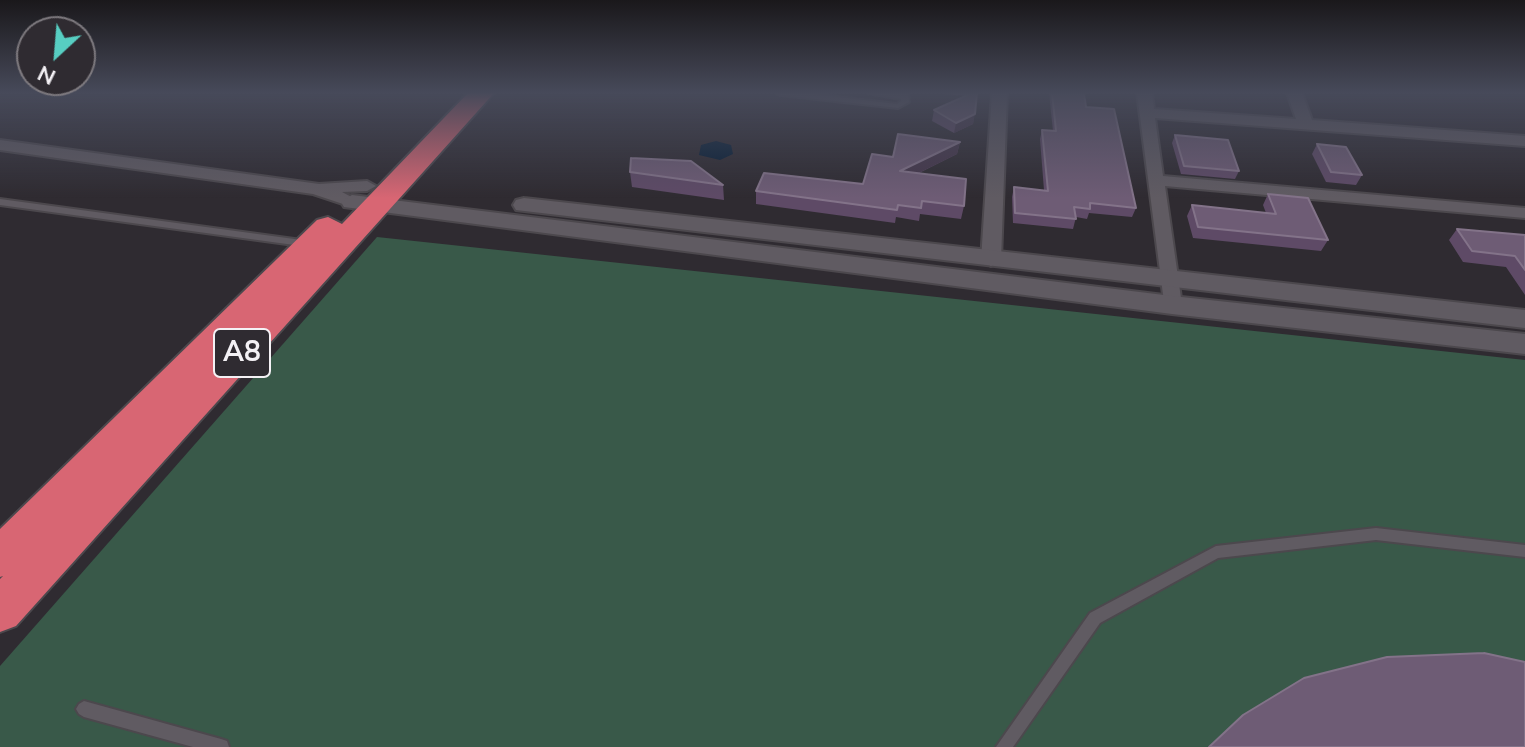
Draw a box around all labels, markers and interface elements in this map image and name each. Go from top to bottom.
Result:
north arrow [16,16,96,96]
text: N [33,60,60,92]
road number: A8 [214,329,270,377]

